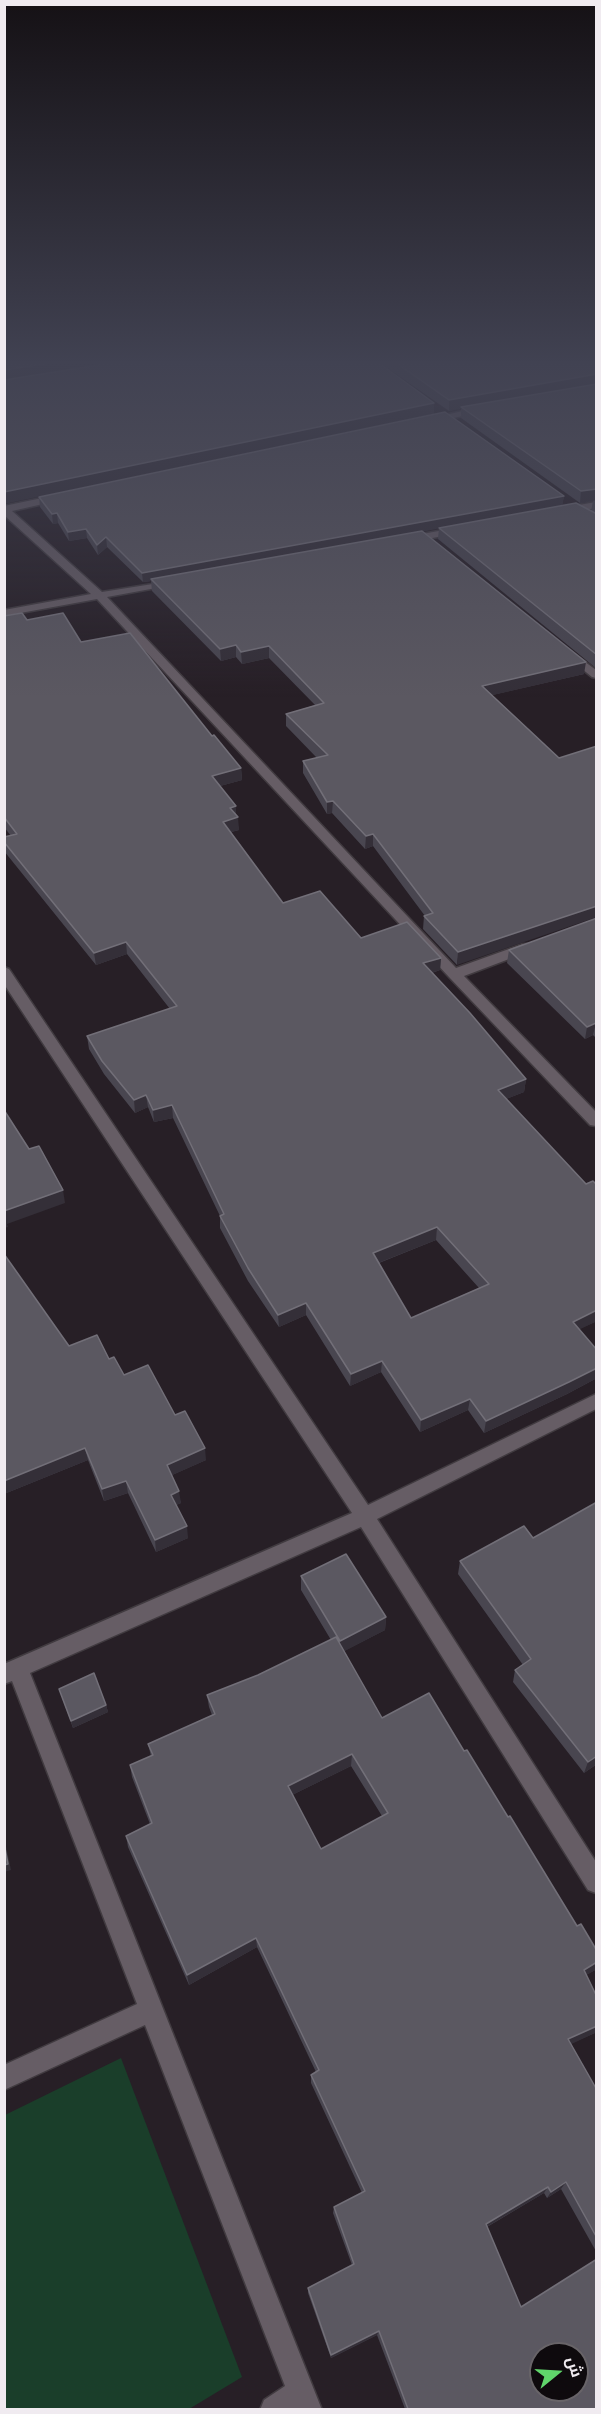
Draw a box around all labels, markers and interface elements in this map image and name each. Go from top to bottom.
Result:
north arrow [529,2342,589,2402]
text: ش [562,2354,587,2380]

